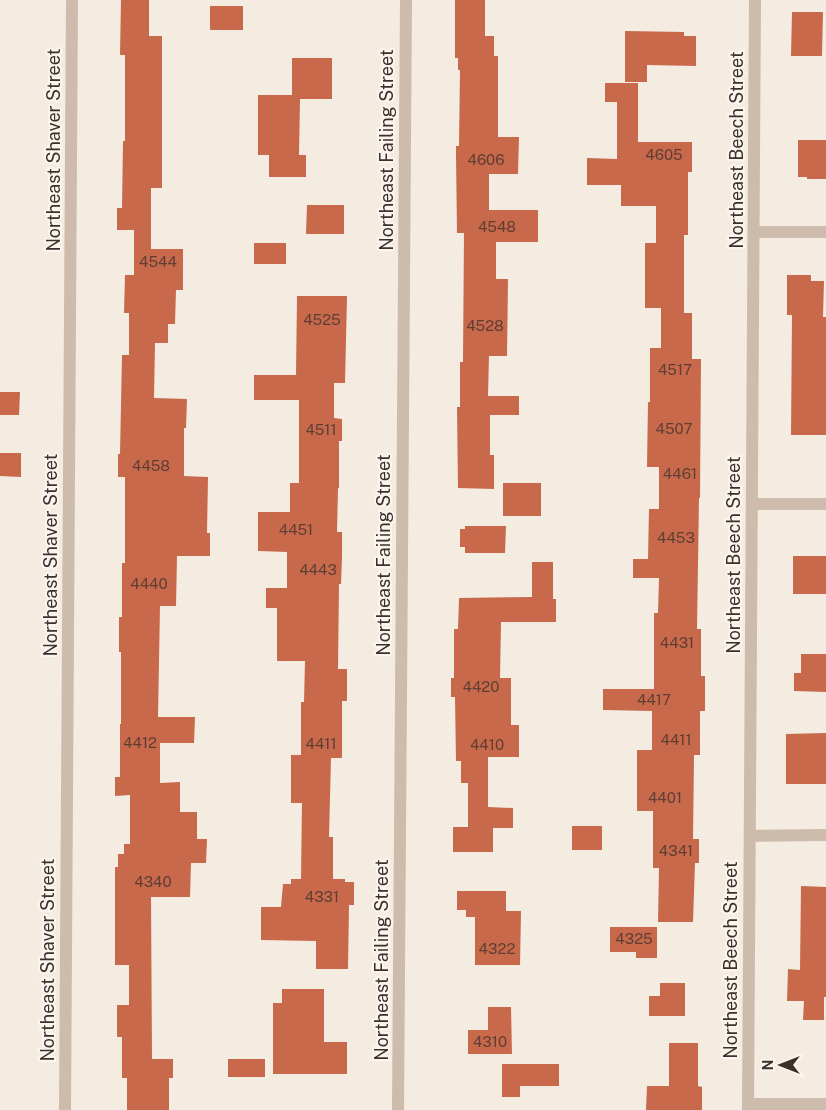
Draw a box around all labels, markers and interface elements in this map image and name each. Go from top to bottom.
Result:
street label: Northeast Shaver Street [43,48,64,252]
street label: Northeast Failing Street [376,49,397,251]
street label: Northeast Beech Street [726,51,747,249]
house number: 4605 [645,146,683,163]
house number: 4606 [467,151,505,168]
house number: 4548 [478,218,516,235]
house number: 4544 [139,253,177,270]
house number: 4525 [303,311,341,328]
house number: 4528 [466,317,504,334]
house number: 4517 [658,361,692,378]
house number: 4507 [656,420,692,437]
house number: 4511 [305,421,337,438]
street label: Northeast Shaver Street [40,453,61,657]
street label: Northeast Failing Street [373,454,394,656]
street label: Northeast Beech Street [723,456,744,654]
house number: 4458 [132,457,170,474]
house number: 4461 [663,465,697,482]
house number: 4451 [279,521,313,538]
house number: 4453 [657,529,695,546]
house number: 4443 [299,561,337,578]
house number: 4440 [130,575,168,592]
house number: 4431 [660,634,694,651]
house number: 4420 [463,678,499,695]
house number: 4417 [637,691,671,708]
house number: 4411 [660,731,692,748]
house number: 4412 [123,734,157,751]
house number: 4411 [305,735,337,752]
house number: 4410 [470,736,504,753]
house number: 4401 [648,789,682,806]
house number: 4341 [659,842,693,859]
street label: Northeast Shaver Street [37,858,58,1062]
street label: Northeast Failing Street [371,859,392,1061]
street label: Northeast Beech Street [720,861,741,1059]
house number: 4340 [134,873,172,890]
house number: 4331 [305,888,339,905]
house number: 4325 [615,930,653,947]
house number: 4322 [479,940,515,957]
house number: 4310 [473,1033,507,1050]
north arrow [756,1040,806,1090]
text: N [760,1060,776,1070]

